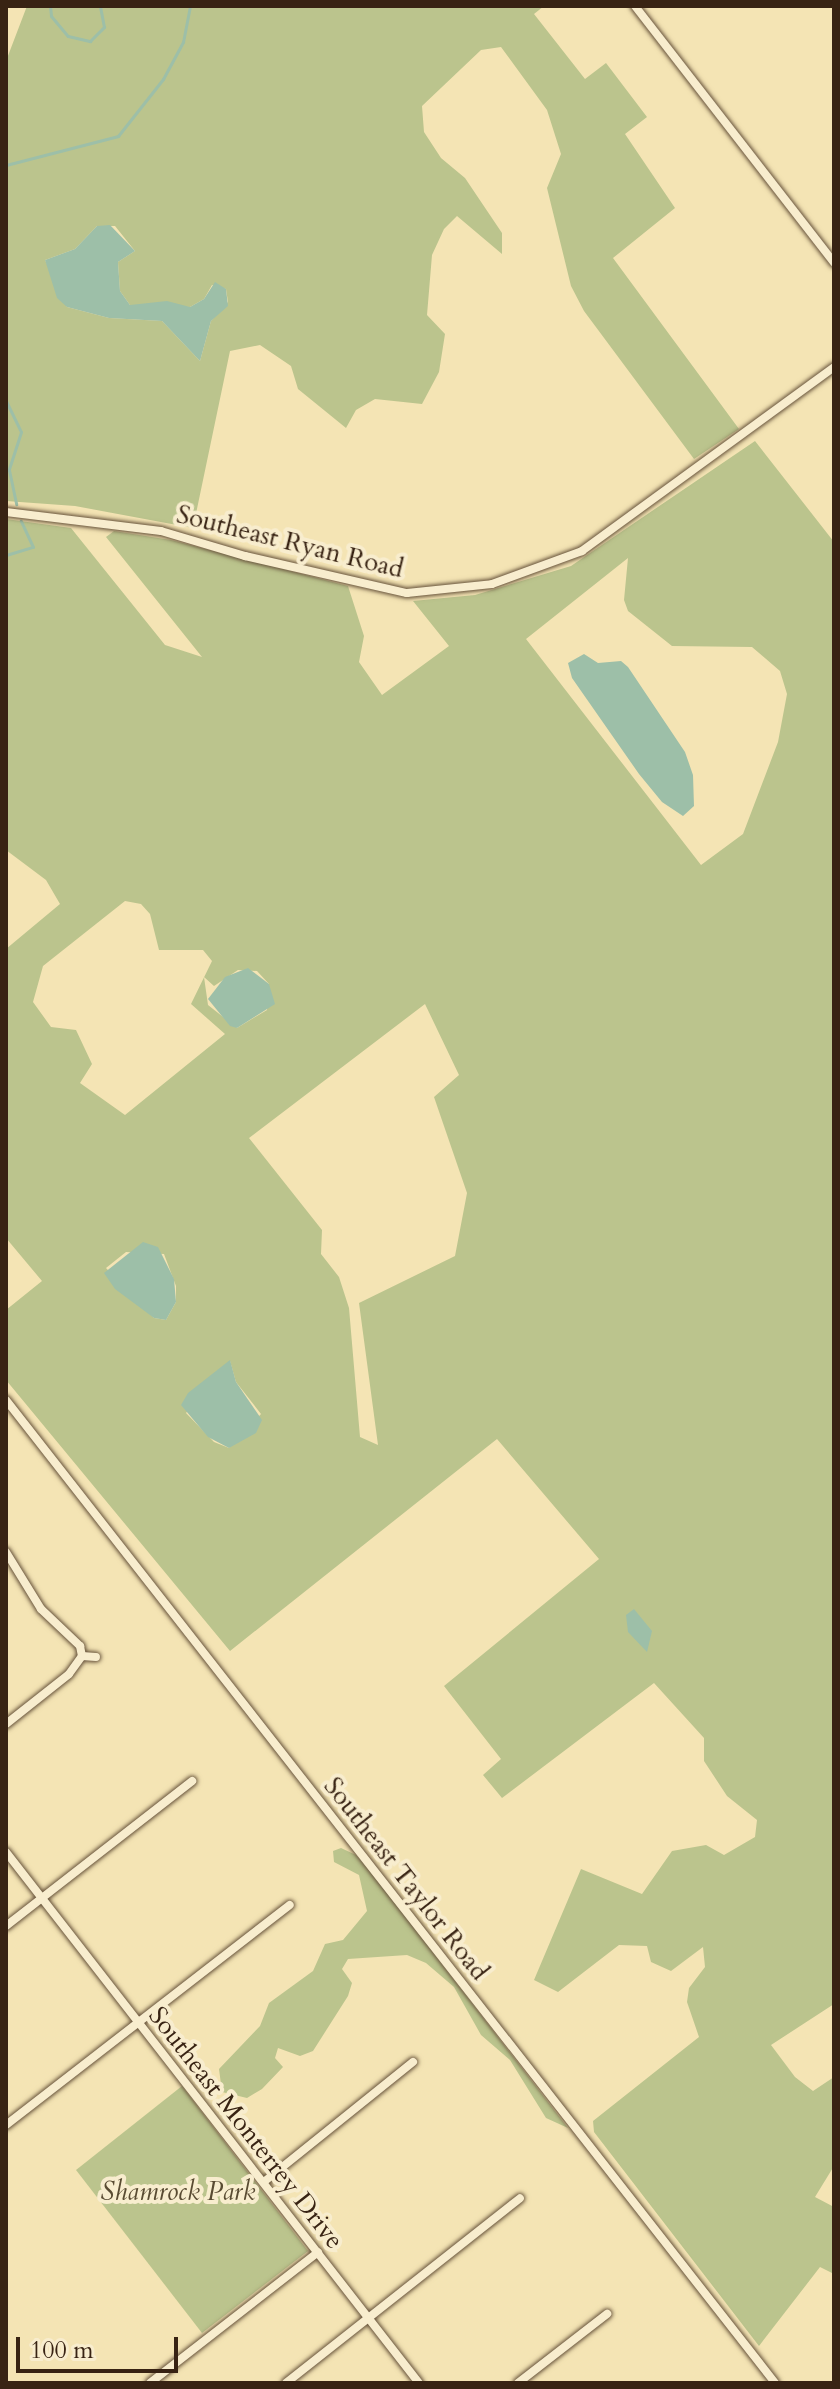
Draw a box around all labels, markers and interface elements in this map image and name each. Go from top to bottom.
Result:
street label: Southeast Ryan Road [173,499,407,585]
street label: Southeast Taylor Road [317,1771,495,1987]
street label: Southeast Monterrey Drive [142,2001,350,2255]
park label: Shamrock Park [101,2176,255,2208]
scale bar [20,2321,182,2371]
text: 100 m [30,2334,94,2367]

